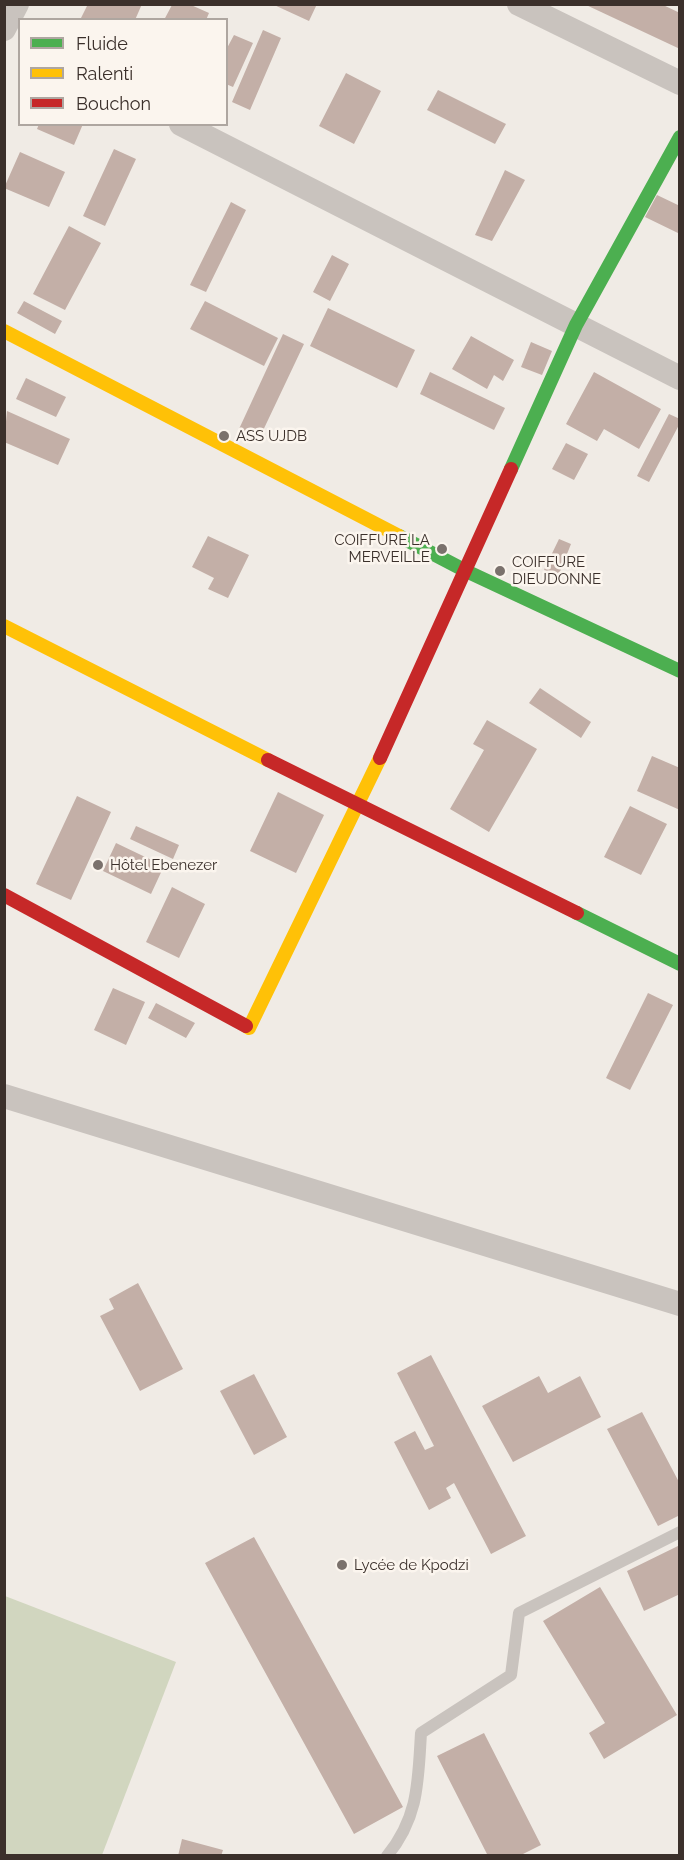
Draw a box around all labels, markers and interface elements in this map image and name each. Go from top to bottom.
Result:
legend [18,18,228,126]
text: Fluide [76,33,128,54]
text: Ralenti [76,63,133,84]
text: Bouchon [76,93,151,114]
place label: ASS UJDB [236,427,307,445]
marker: ASS UJDB [217,429,231,443]
place label: COIFFURE LA MERVEILLE [334,531,430,566]
marker: COIFFURE LA MERVEILLE [435,542,449,556]
place label: COIFFURE DIEUDONNE [512,553,601,588]
marker: COIFFURE DIEUDONNE [493,564,507,578]
place label: Hôtel Ebenezer [110,856,217,874]
marker: Hôtel Ebenezer [91,858,105,872]
place label: Lycée de Kpodzi [354,1556,469,1574]
marker: Lycée de Kpodzi [335,1558,349,1572]

